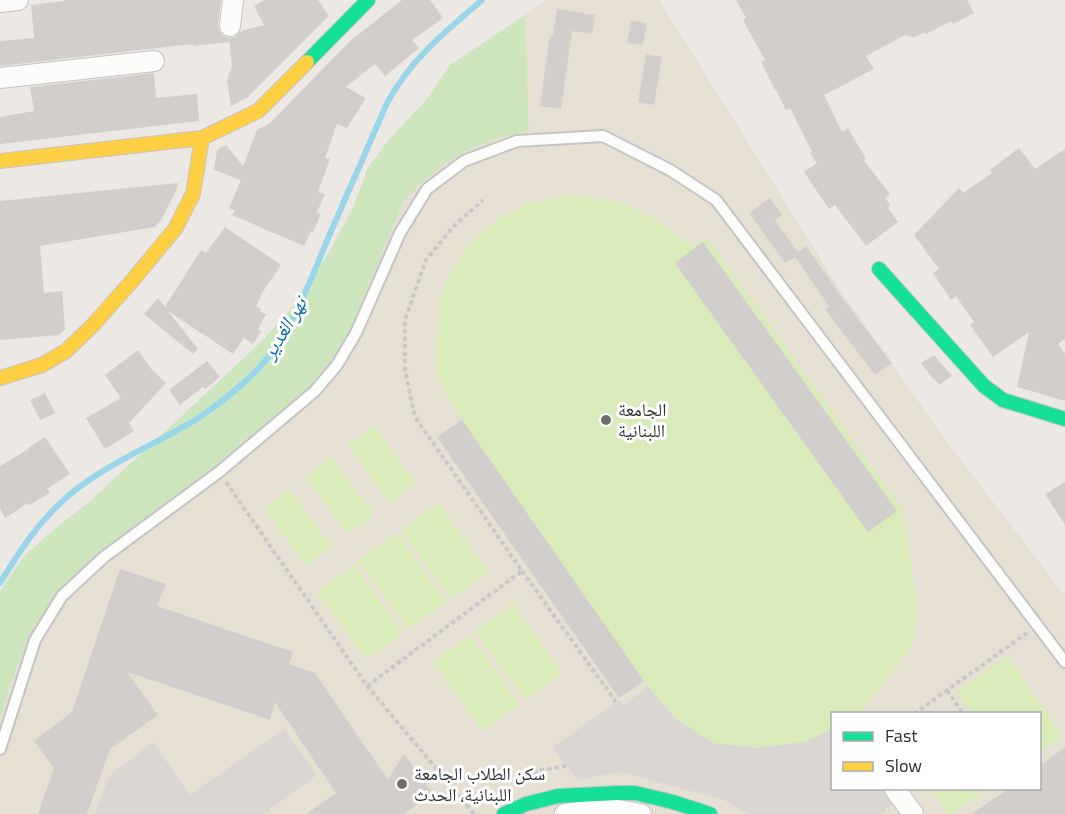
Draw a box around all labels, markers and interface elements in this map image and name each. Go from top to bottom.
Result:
water label: نهر الغدير [252,289,316,366]
place label: الجامعة اللبنانية [618,396,666,444]
marker: الجامعة اللبنانية [599,413,613,427]
legend [831,712,1041,790]
text: Fast [885,722,918,749]
text: Slow [885,752,922,779]
place label: سكن الطلاب الجامعة اللبنانية، الحدث [414,760,545,808]
marker: سكن الطلاب الجامعة اللبنانية، الحدث [395,777,409,791]

